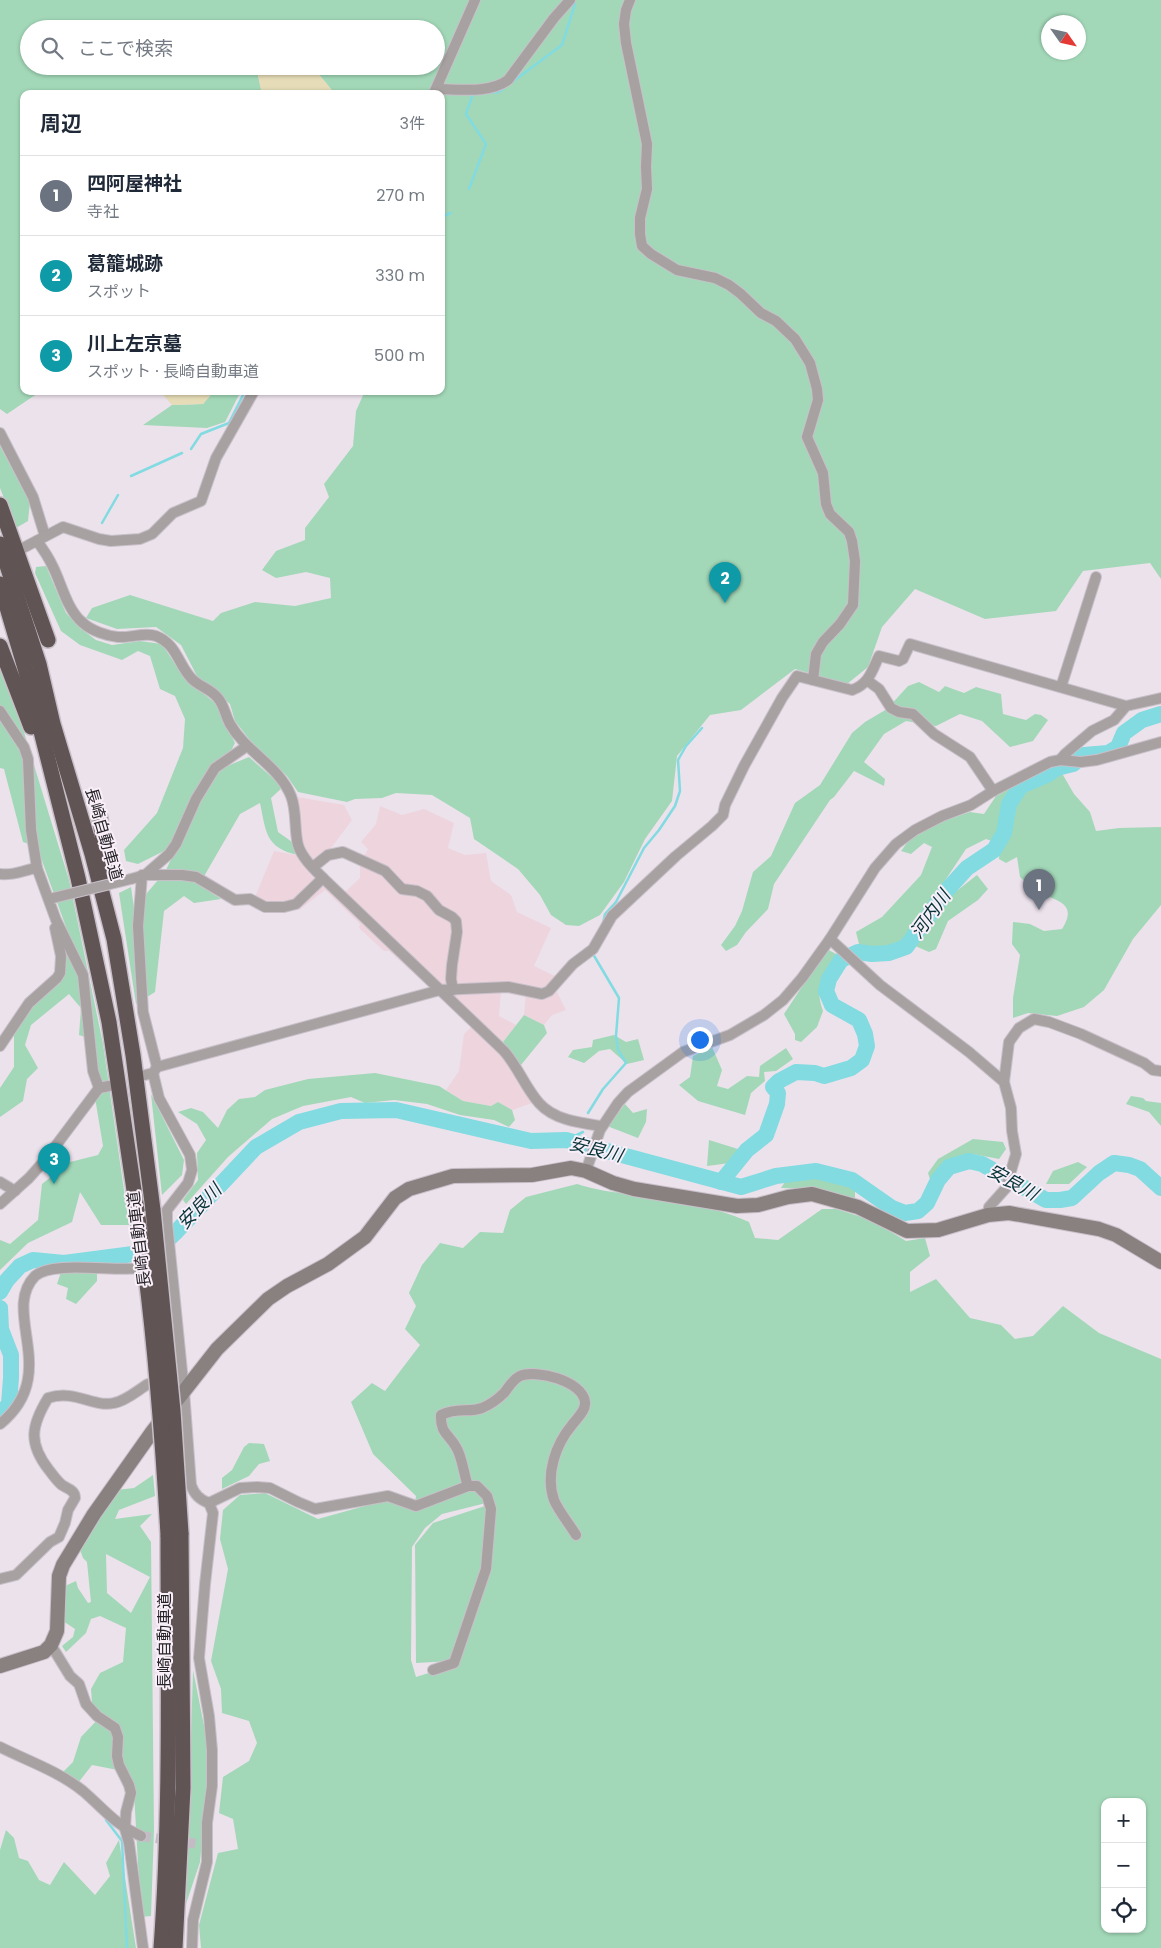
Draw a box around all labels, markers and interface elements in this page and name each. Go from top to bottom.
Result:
north arrow [1041,15,1086,60]
search box [20,20,445,75]
icon: search [38,34,66,62]
text: ここで検索 [78,35,173,62]
text: 周辺 [40,109,82,138]
text: 3件 [400,112,425,135]
text: 四阿屋神社 [87,170,182,197]
text: 1 [53,184,59,207]
text: 270 m [376,184,425,207]
text: 寺社 [87,200,119,223]
text: 葛籠城跡 [87,250,163,277]
text: 2 [51,264,61,287]
text: 330 m [375,264,425,287]
text: スポット [87,280,151,303]
text: 川上左京墓 [87,330,182,357]
text: 3 [51,344,61,367]
text: 500 m [374,344,425,367]
text: スポット · 長崎自動車道 [87,360,259,383]
pin: 2 [709,562,741,603]
street label: 長崎自動車道 [80,785,128,883]
pin: 1 [1023,869,1055,910]
water label: 河内川 [904,883,957,943]
your location [687,1027,713,1053]
water label: 安良川 [567,1130,627,1168]
pin: 3 [38,1143,70,1184]
water label: 安良川 [983,1158,1044,1207]
water label: 安良川 [171,1176,228,1234]
street label: 長崎自動車道 [122,1190,156,1288]
street label: 長崎自動車道 [153,1593,176,1689]
map controls [1101,1798,1146,1933]
button: + [1101,1798,1146,1843]
button: − [1101,1843,1146,1888]
button: locate [1101,1888,1146,1933]

